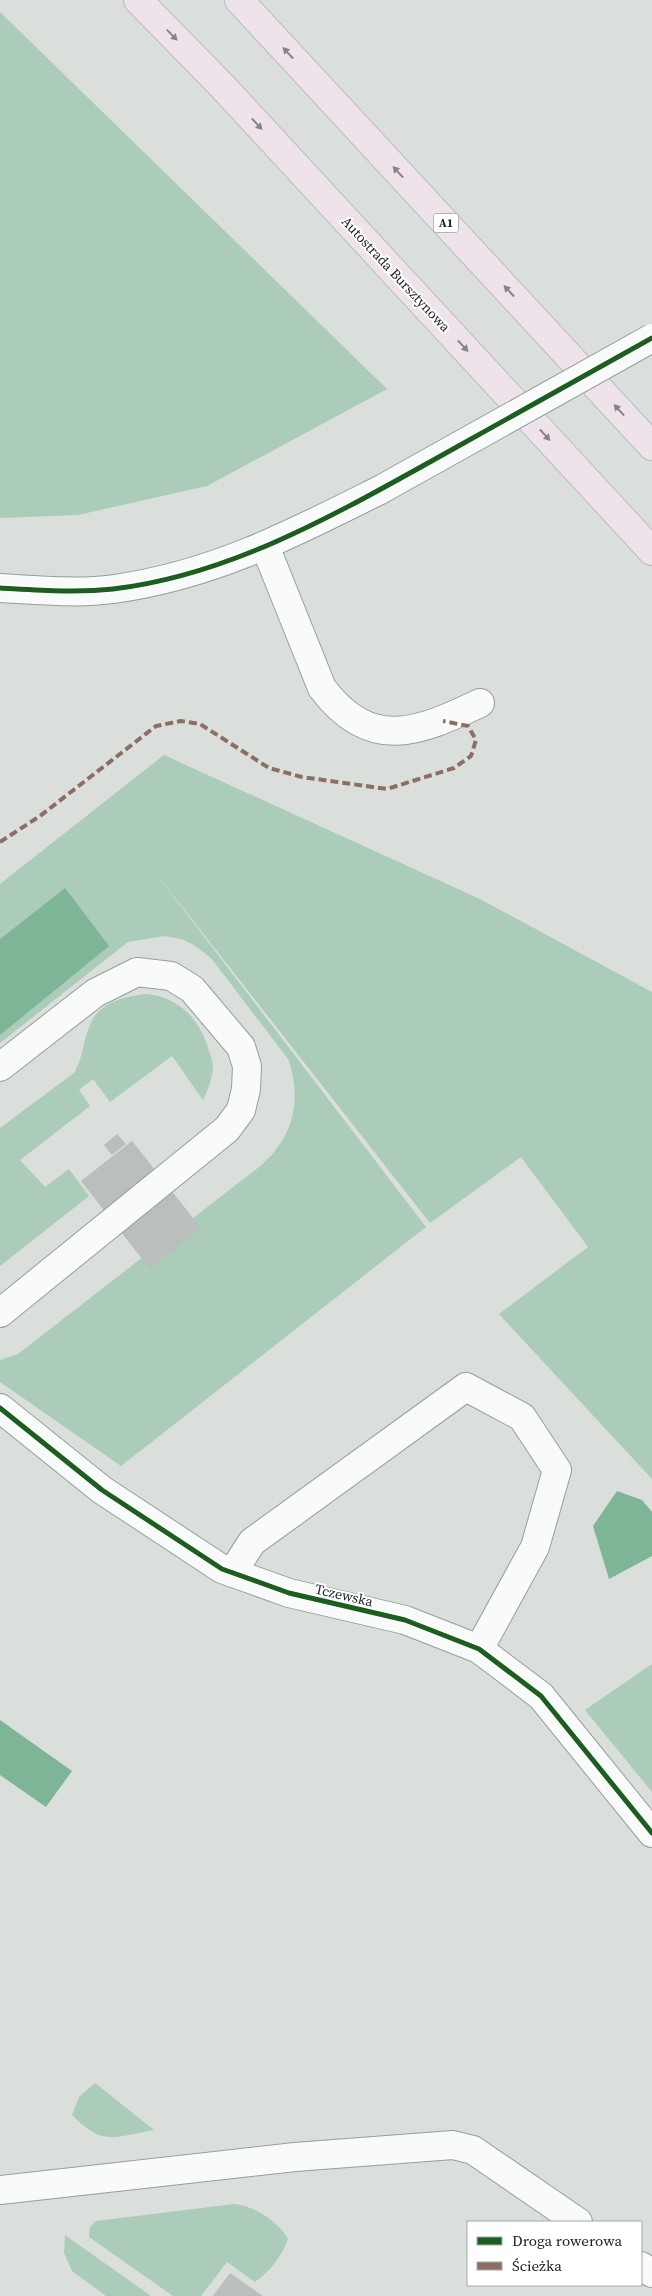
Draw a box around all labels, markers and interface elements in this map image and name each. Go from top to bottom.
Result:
one-way arrow [166,29,178,41]
one-way arrow [282,47,294,59]
one-way arrow [251,118,263,130]
one-way arrow [393,165,404,178]
street label: Autostrada Bursztynowa [337,212,456,337]
road number: A1 [434,214,458,232]
one-way arrow [503,285,515,297]
one-way arrow [457,340,469,352]
one-way arrow [613,405,625,417]
one-way arrow [539,428,551,440]
street label: Tczewska [313,1579,376,1612]
legend [467,2221,642,2286]
text: Droga rowerowa [512,2230,623,2251]
text: Ścieżka [512,2255,562,2276]

